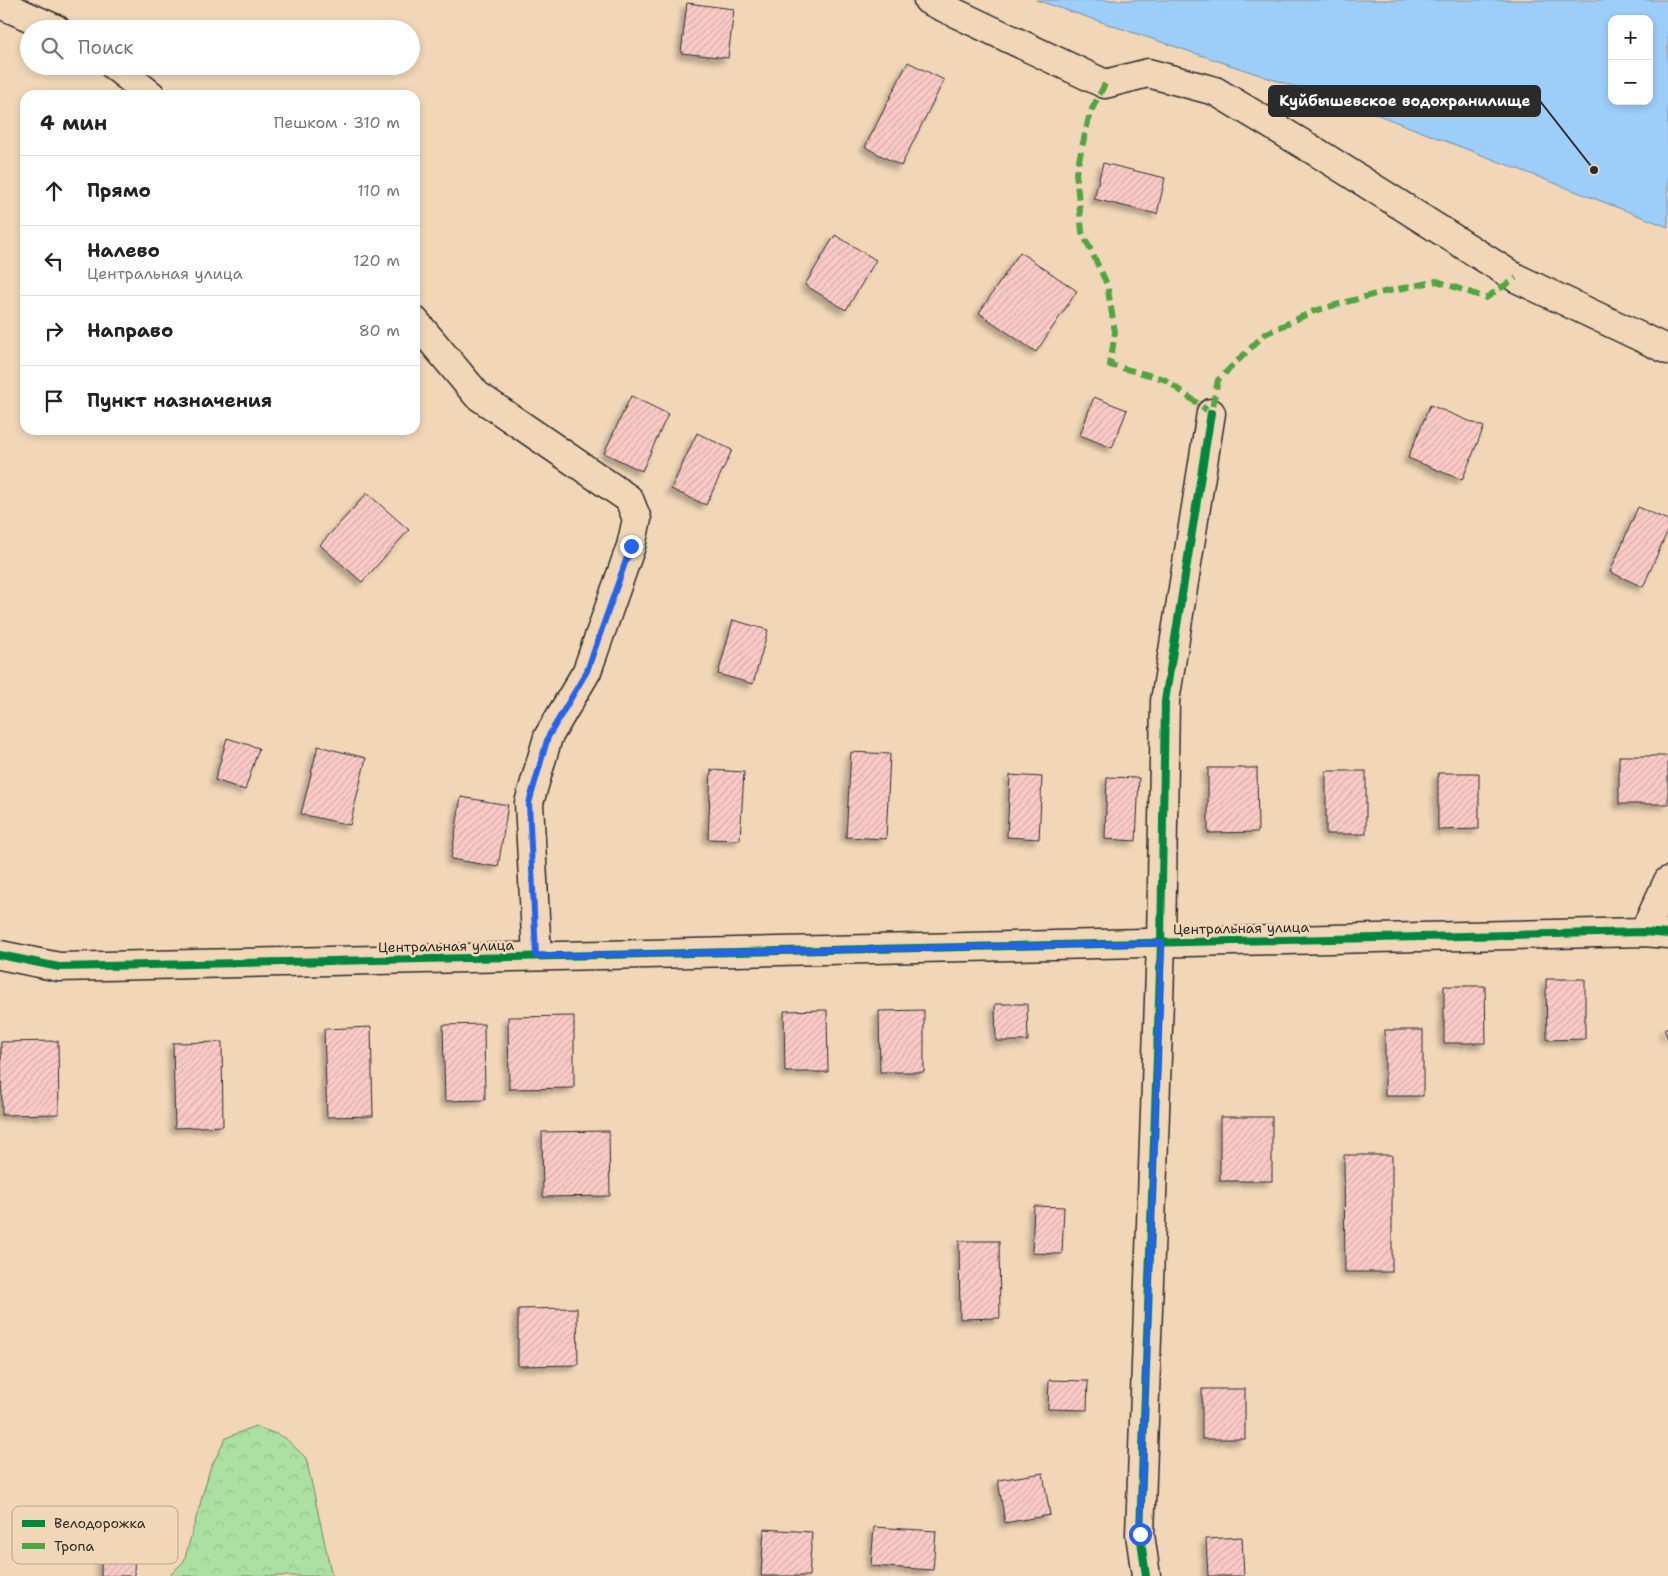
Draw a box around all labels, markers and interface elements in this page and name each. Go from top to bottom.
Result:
map controls [1608,15,1653,105]
button: + [1608,15,1653,60]
search box [20,20,420,75]
icon: search [38,34,66,62]
text: Поиск [78,35,133,60]
button: − [1608,60,1653,105]
callout: Куйбышевское водохранилище [1269,86,1540,116]
text: Куйбышевское водохранилище [1279,91,1531,111]
text: 4 мин [40,109,107,137]
text: Пешком · 310 m [274,112,400,133]
icon: ahead [40,177,68,205]
text: Прямо [87,178,151,203]
text: 110 m [357,180,400,201]
text: Налево [87,238,160,263]
icon: left [40,247,68,275]
text: 120 m [353,250,400,271]
text: Центральная улица [87,263,243,284]
icon: right [40,317,68,345]
text: Направо [87,318,173,343]
text: 80 m [359,320,400,341]
icon: arrive [40,387,68,415]
text: Пункт назначения [87,388,272,413]
route end [620,535,643,558]
street label: Центральная улица [1173,918,1310,938]
street label: Центральная улица [378,936,515,956]
legend [12,1506,178,1564]
text: Велодорожка [54,1514,146,1532]
route start [1129,1523,1152,1546]
text: Тропа [54,1537,95,1555]

